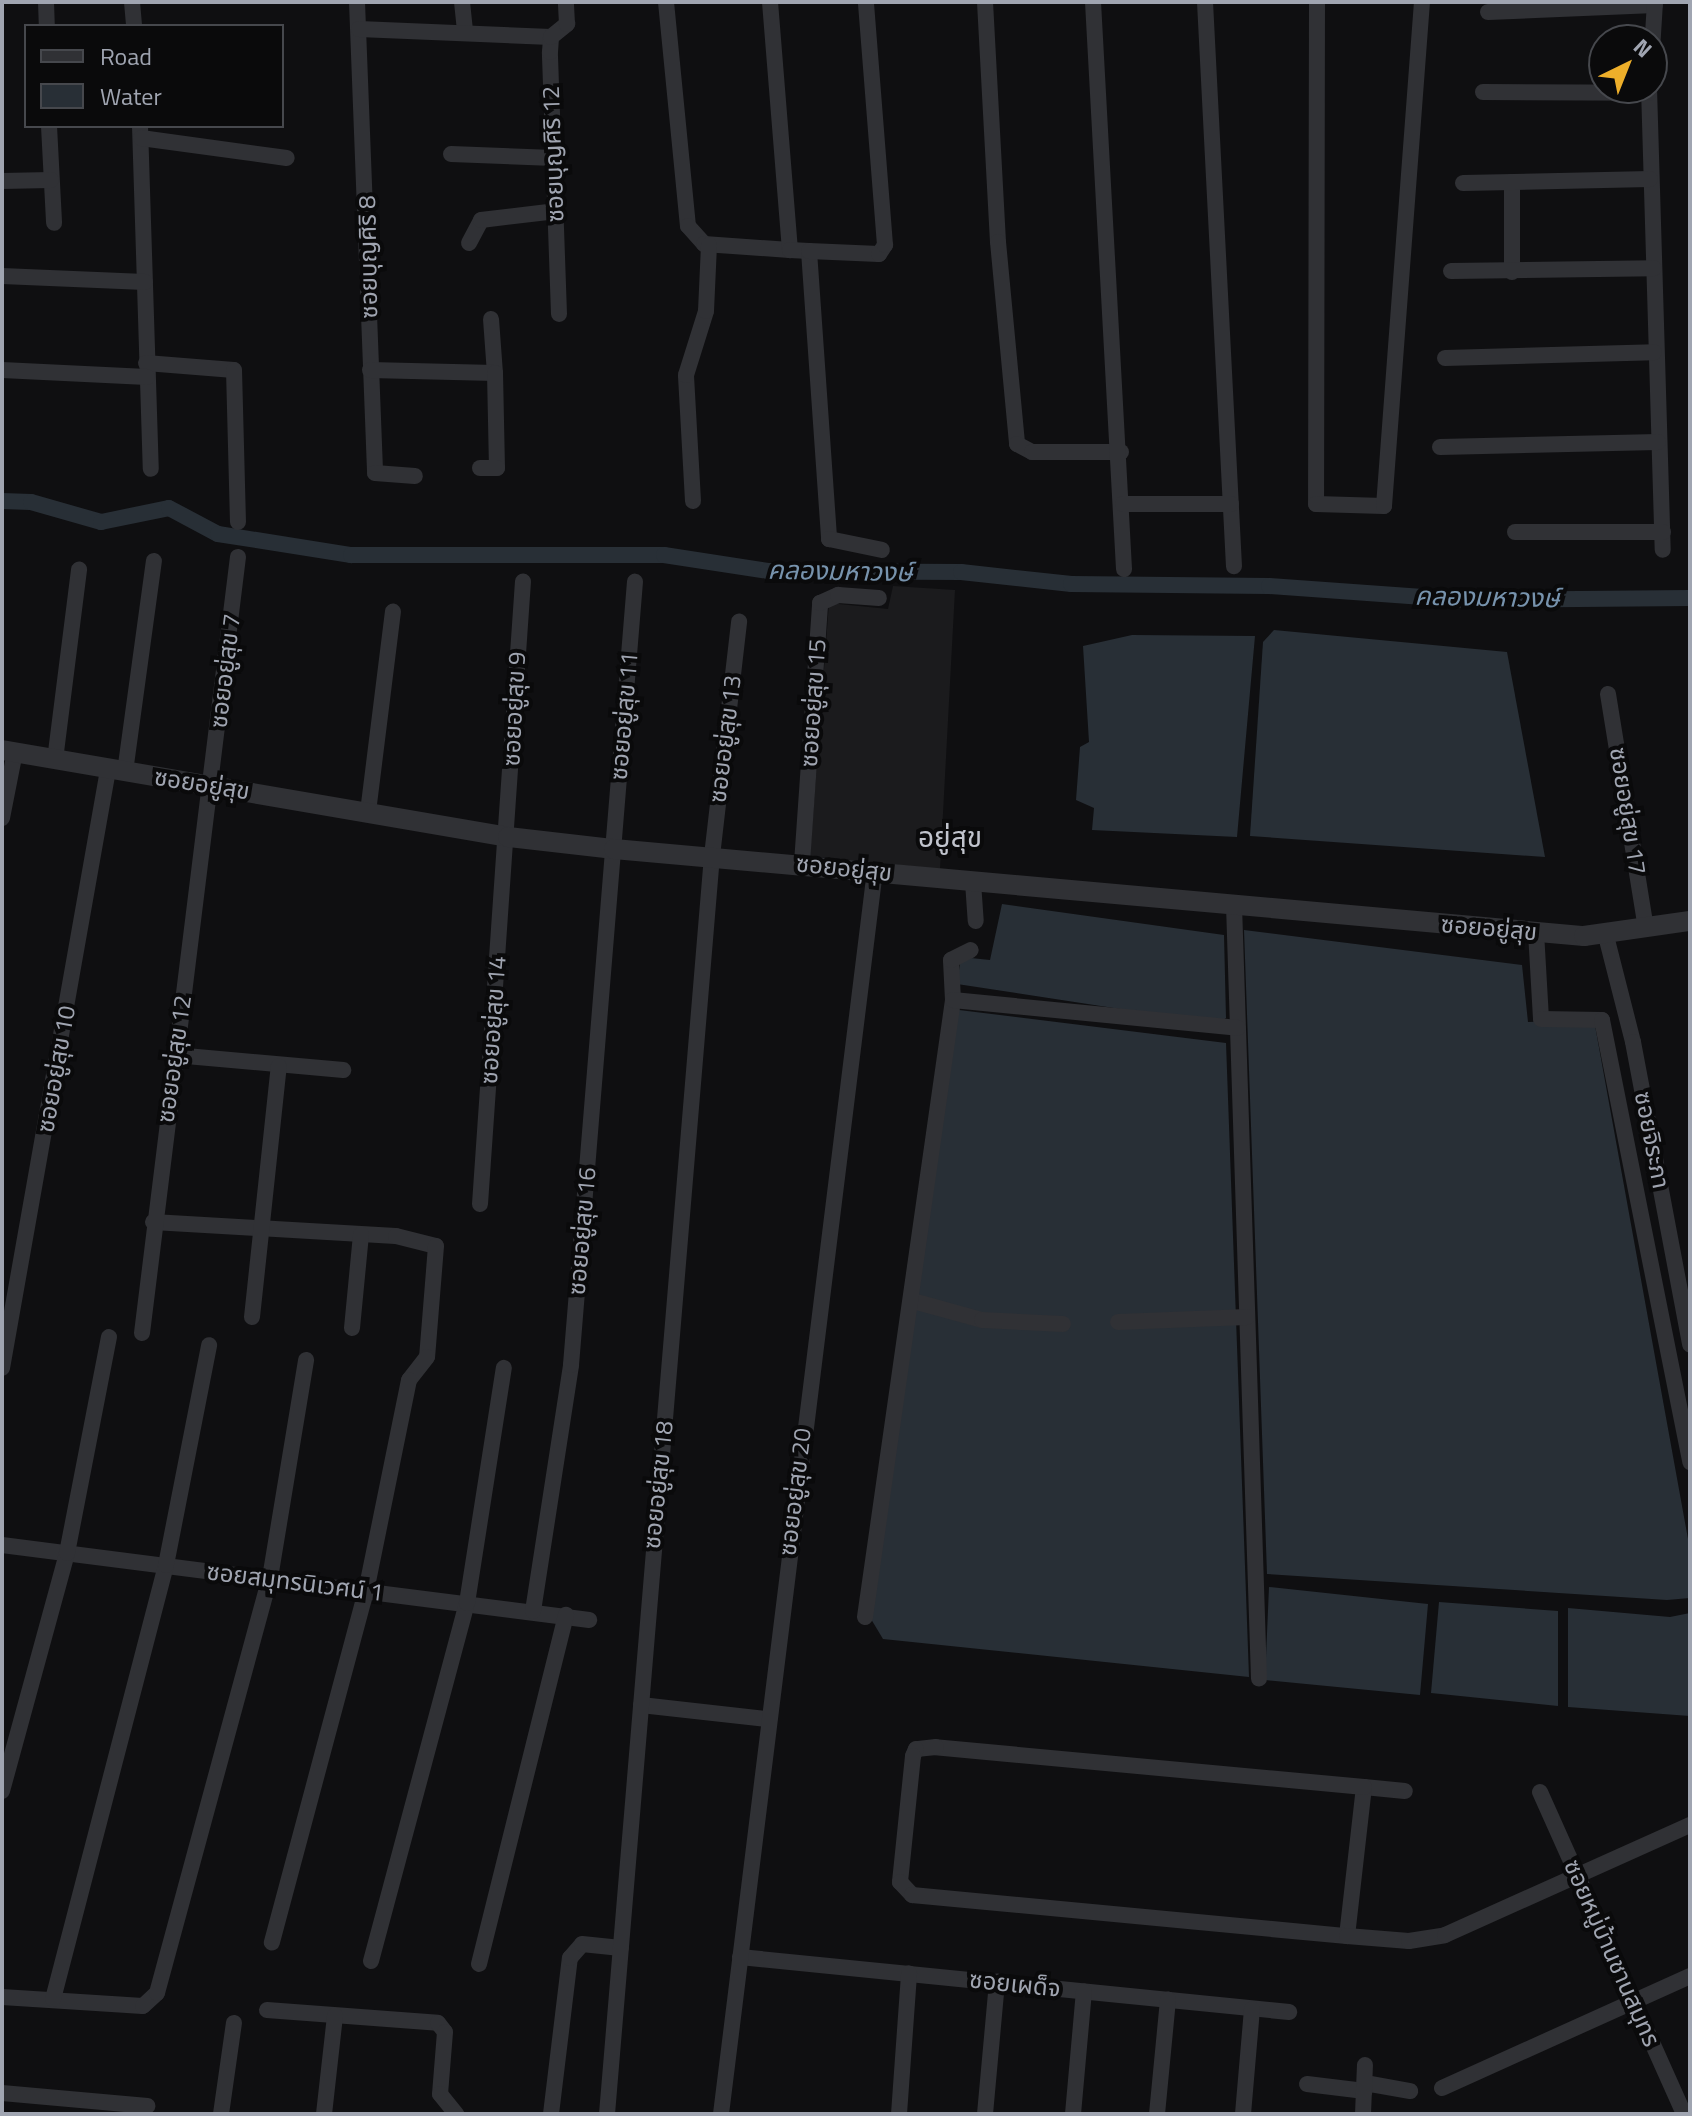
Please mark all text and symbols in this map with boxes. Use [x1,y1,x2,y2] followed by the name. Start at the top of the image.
[24,24,284,128] legend
[1588,24,1668,104] north arrow
[1626,30,1660,66] text: N
[100,38,152,74] text: Road
[100,78,162,114] text: Water
[536,85,570,223] street label: ซอยบุญศิริ 12
[353,195,383,319] street label: ซอยบุญศิริ 8
[767,554,913,588] water label: คลองมหาวงษ์
[1414,580,1560,614] water label: คลองมหาวงษ์
[204,612,246,730] street label: ซอยอยู่สุข 7
[794,638,832,768] street label: ซอยอยู่สุข 15
[497,651,531,767] street label: ซอยอยู่สุข 9
[604,651,644,781] street label: ซอยอยู่สุข 11
[703,674,747,804] street label: ซอยอยู่สุข 13
[1604,745,1652,877] street label: ซอยอยู่สุข 17
[152,762,252,806] street label: ซอยอยู่สุข
[918,820,982,854] district label: อยู่สุข
[795,849,893,887] street label: ซอยอยู่สุข
[1440,909,1538,947] street label: ซอยอยู่สุข
[474,955,512,1085] street label: ซอยอยู่สุข 14
[151,993,197,1125] street label: ซอยอยู่สุข 12
[31,1003,81,1135] street label: ซอยอยู่สุข 10
[1628,1089,1676,1191] street label: ซอยจิระภา
[562,1166,602,1296] street label: ซอยอยู่สุข 16
[637,1420,679,1550] street label: ซอยอยู่สุข 18
[773,1427,817,1557] street label: ซอยอยู่สุข 20
[205,1557,385,1607] street label: ซอยสมุทรนิเวศน์ 1
[1558,1855,1666,2051] street label: ซอยหมู่บ้านชานสมุทร
[968,1965,1062,2003] street label: ซอยเผด็จ

